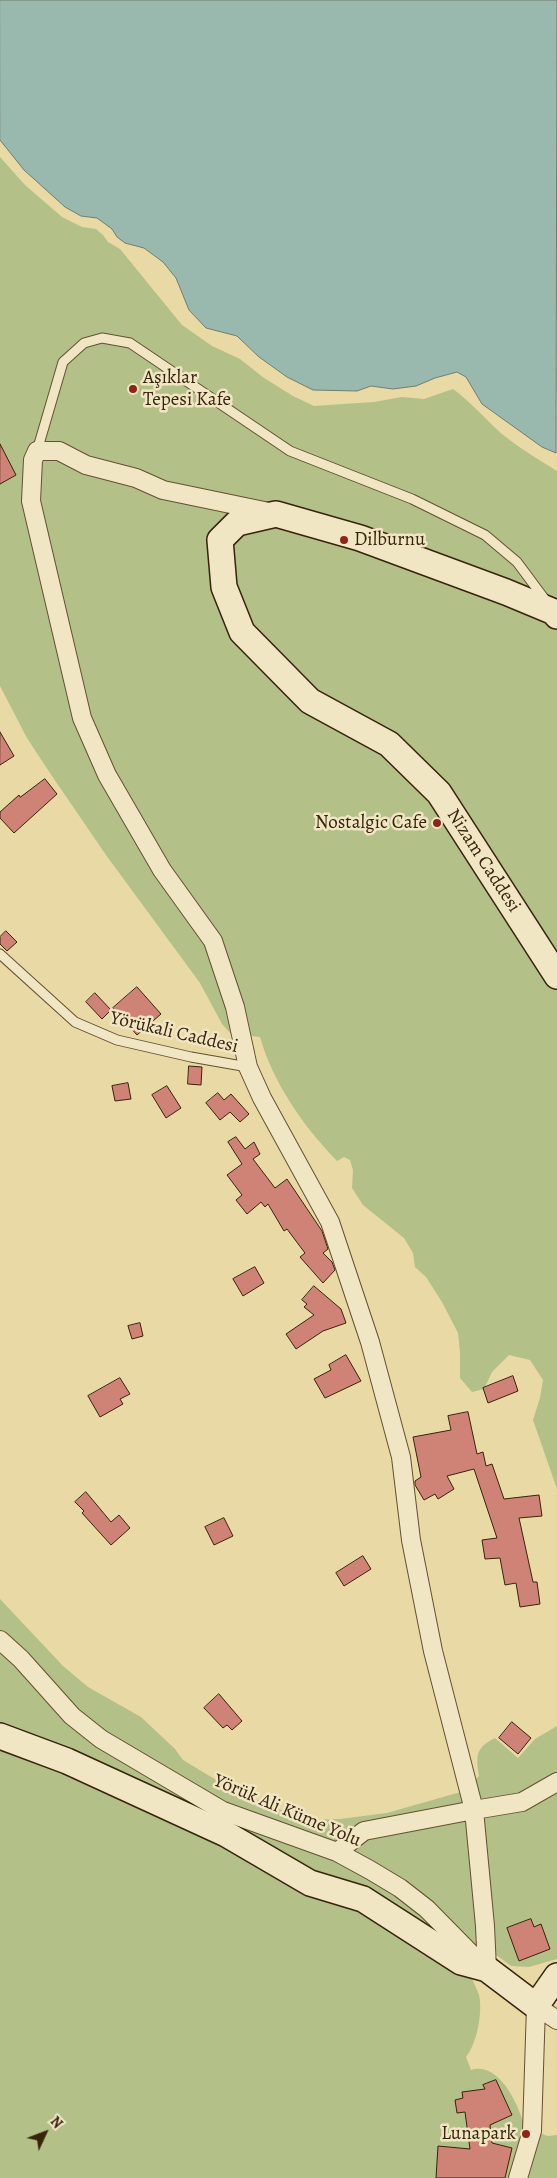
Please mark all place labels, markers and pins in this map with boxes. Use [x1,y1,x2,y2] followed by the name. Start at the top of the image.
[143,367,231,411] place label: Aşıklar Tepesi Kafe
[127,383,139,395] marker: Aşıklar Tepesi Kafe
[354,529,425,551] place label: Dilburnu
[338,534,350,546] marker: Dilburnu
[315,812,427,834] place label: Nostalgic Cafe
[431,817,443,829] marker: Nostalgic Cafe
[441,2123,516,2145] place label: Lunapark
[520,2128,532,2140] marker: Lunapark

